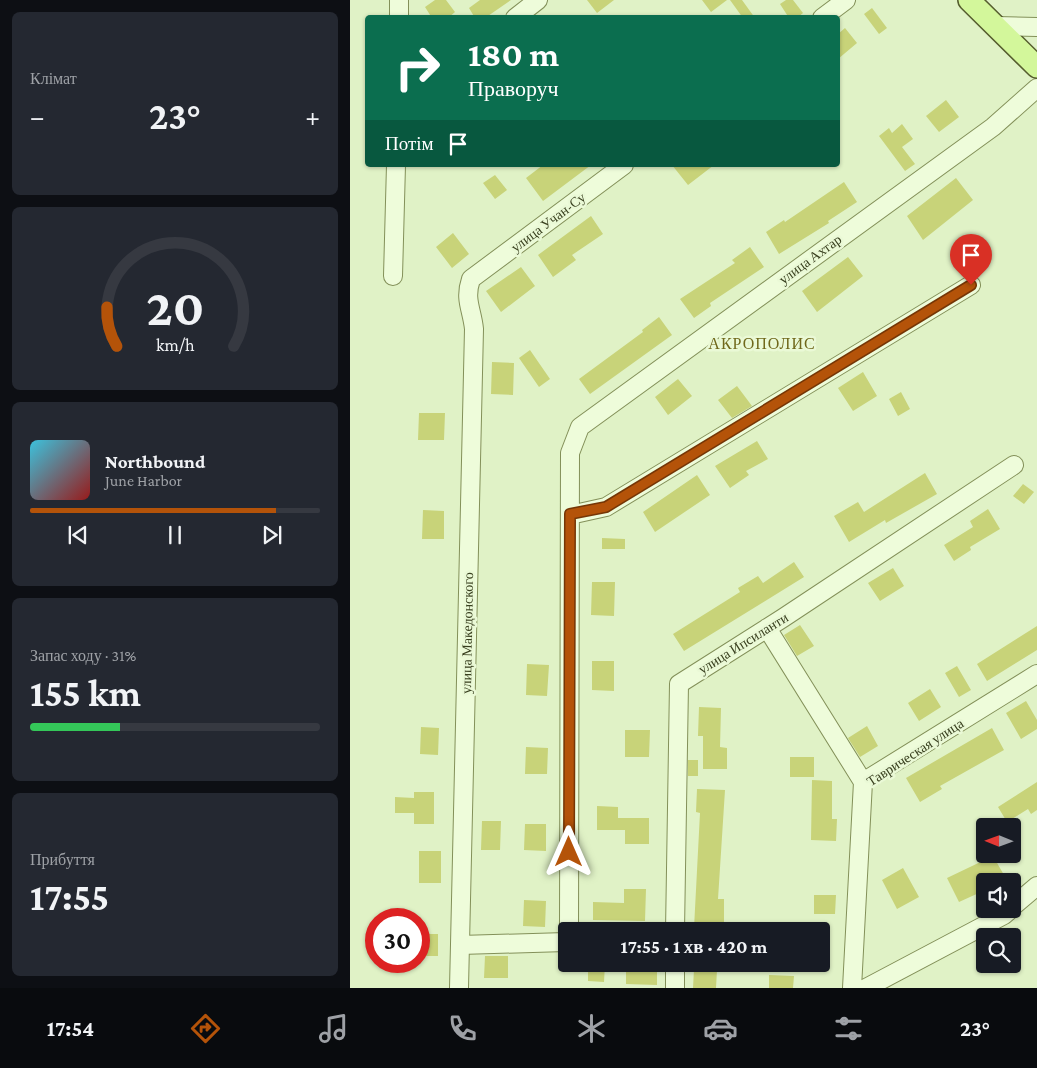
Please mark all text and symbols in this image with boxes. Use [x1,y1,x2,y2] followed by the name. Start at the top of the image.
[385,35,450,100] icon: right
[468,35,559,74] text: 180 m
[30,70,77,87] text: Клімат
[468,76,559,101] text: Праворуч
[149,95,201,137] text: 23°
[30,101,45,132] text: −
[305,101,320,132] text: +
[444,130,472,158] icon: arrive
[385,133,434,154] text: Потім
[508,189,588,255] street label: улица Учан-Су
[776,231,844,287] street label: улица Ахтар
[950,234,992,285] pin
[957,241,985,269] icon: arrive
[146,278,204,336] text: 20
[156,335,195,355] text: km/h
[708,335,816,352] district label: АКРОПОЛИС
[105,451,205,472] text: Northbound
[105,472,182,489] text: June Harbor
[64,521,92,549] icon: previous
[161,521,189,549] icon: pause
[258,521,286,549] icon: next
[458,572,476,694] street label: улица Македонского
[695,609,791,677] street label: улица Ипсиланти
[30,647,136,664] text: Запас ходу · 31%
[30,672,141,714] text: 155 km
[864,714,967,789] street label: Таврическая улица
[976,818,1021,862] north arrow
[976,818,1021,973] map controls
[542,825,594,877] position arrow
[30,851,95,868] text: Прибуття
[976,873,1021,918] button: sound
[30,876,109,918] text: 17:55
[365,908,430,973] speed limit sign: 30
[976,928,1021,973] button: search
[621,936,767,957] text: 17:55 · 1 хв · 420 m
[188,1011,223,1046] icon: directions
[316,1011,351,1046] icon: music
[445,1011,480,1046] icon: phone
[574,1011,609,1046] icon: climate
[703,1011,738,1046] icon: car
[831,1011,866,1046] icon: filters
[47,1016,94,1041] text: 17:54
[960,1016,990,1041] text: 23°

